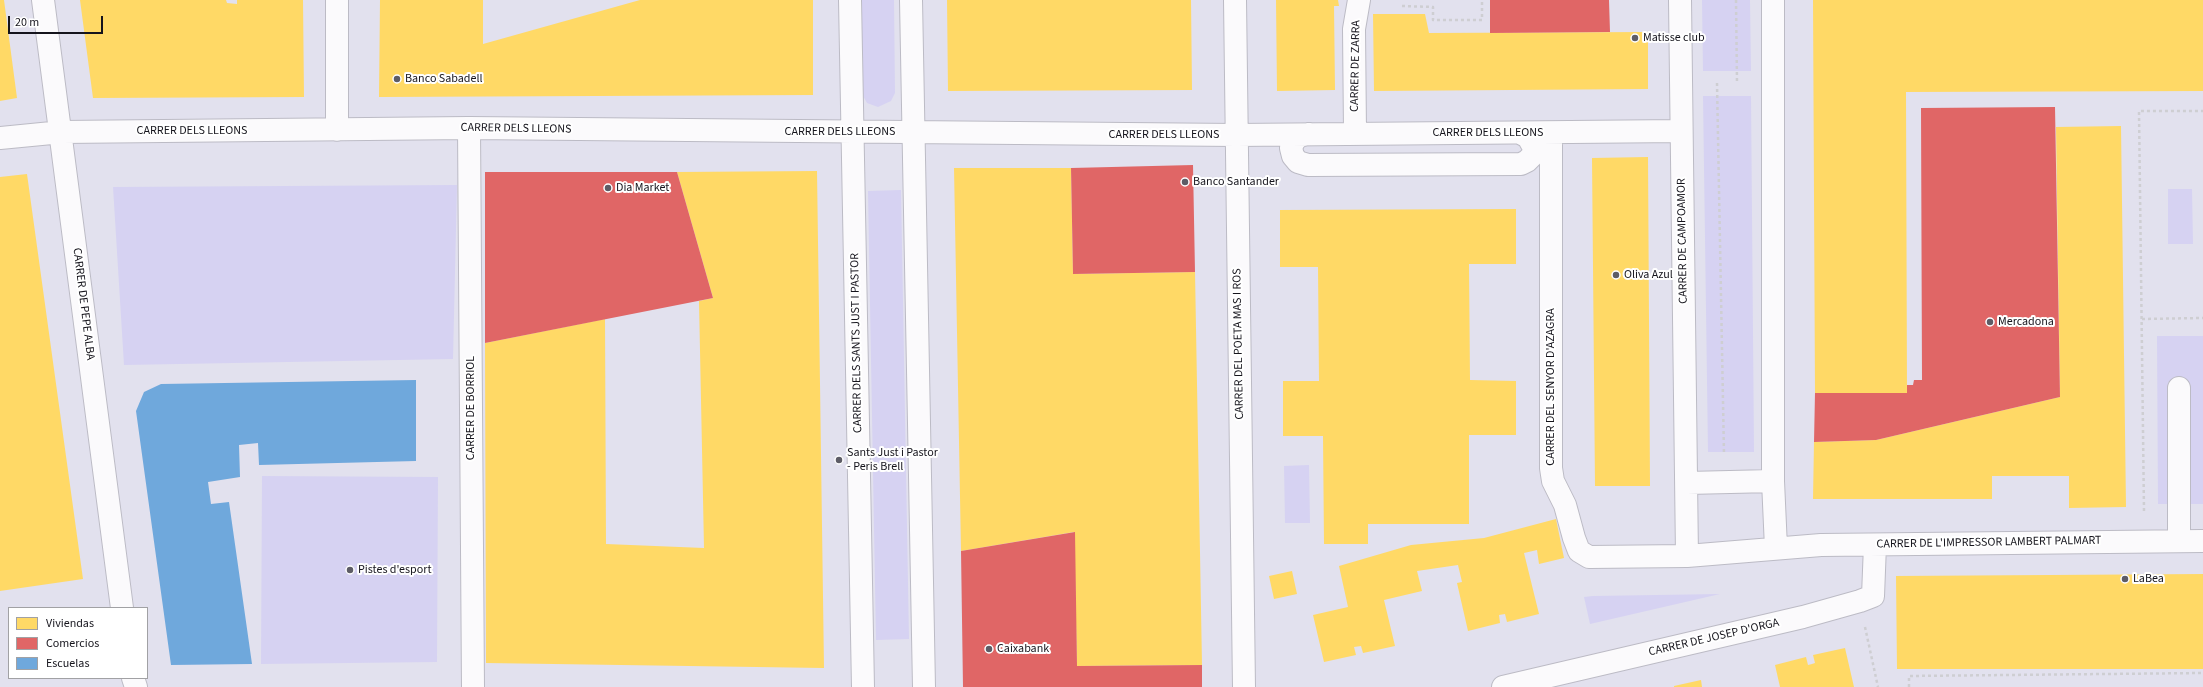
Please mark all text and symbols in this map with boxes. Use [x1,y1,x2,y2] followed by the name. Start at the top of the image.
[10,8,105,34] scale bar
[15,14,39,31] text: 20 m
[1348,20,1364,112] street label: CARRER DE ZARRA
[1643,31,1705,45] place label: Matisse club
[1630,33,1640,43] marker: Matisse club
[405,72,482,86] place label: Banco Sabadell
[392,74,402,84] marker: Banco Sabadell
[460,121,572,137] street label: CARRER DELS LLEONS
[137,124,247,138] street label: CARRER DELS LLEONS
[785,125,895,139] street label: CARRER DELS LLEONS
[1433,126,1543,140] street label: CARRER DELS LLEONS
[1109,128,1219,142] street label: CARRER DELS LLEONS
[1193,175,1279,189] place label: Banco Santander
[1180,177,1190,187] marker: Banco Santander
[1675,178,1691,304] street label: CARRER DE CAMPOAMOR
[616,181,669,195] place label: Dia Market
[603,183,613,193] marker: Dia Market
[69,247,97,361] street label: CARRER DE PEPE ALBA
[848,253,866,433] street label: CARRER DELS SANTS JUST I PASTOR
[1230,268,1248,420] street label: CARRER DEL POETA MAS I ROS
[1624,268,1673,282] place label: Oliva Azul
[1611,270,1621,280] marker: Oliva Azul
[1544,308,1558,466] street label: CARRER DEL SENYOR D'AZAGRA
[1998,315,2054,329] place label: Mercadona
[1985,317,1995,327] marker: Mercadona
[464,356,478,460] street label: CARRER DE BORRIOL
[847,446,938,474] place label: Sants Just i Pastor - Peris Brell
[834,455,844,465] marker: Sants Just i Pastor - Peris Brell
[1876,534,2102,552] street label: CARRER DE L'IMPRESSOR LAMBERT PALMART
[358,563,431,577] place label: Pistes d'esport
[345,565,355,575] marker: Pistes d'esport
[2133,572,2164,586] place label: LaBea
[2120,574,2130,584] marker: LaBea
[8,607,148,679] legend
[46,615,94,632] text: Viviendas
[1647,616,1781,660] street label: CARRER DE JOSEP D'ORGA
[46,635,99,652] text: Comercios
[997,642,1049,656] place label: Caixabank
[984,644,994,654] marker: Caixabank
[46,655,89,672] text: Escuelas

